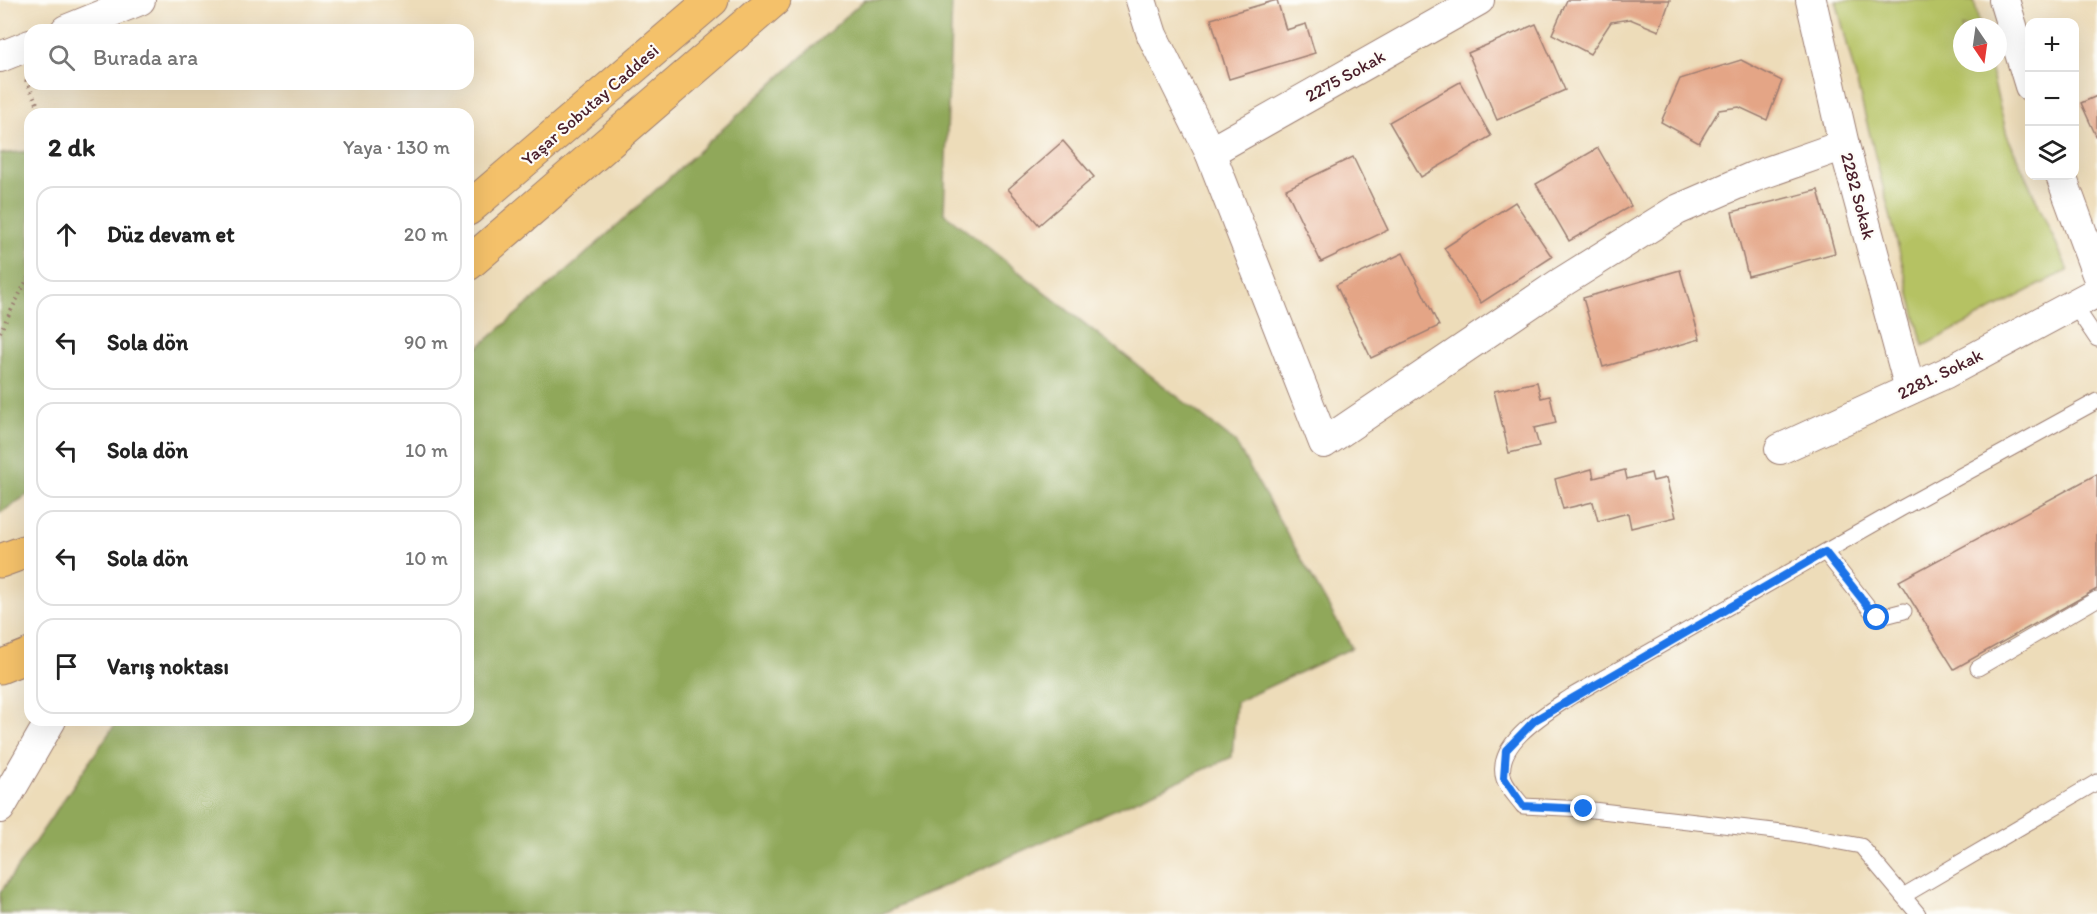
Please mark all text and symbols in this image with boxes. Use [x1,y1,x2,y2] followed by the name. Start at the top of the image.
[1953,18,2007,72] north arrow
[2025,18,2079,180] map controls
[2025,18,2079,72] button: +
[24,24,474,90] search box
[517,39,663,171] street label: Yaşar Sobutay Caddesi
[45,41,78,74] icon: search
[93,44,198,71] text: Burada ara
[1301,45,1389,107] street label: 2275 Sokak
[2025,72,2079,126] button: −
[2025,126,2079,180] button: layers
[48,131,95,163] text: 2 dk
[343,135,450,159] text: Yaya · 130 m
[1836,150,1880,242] street label: 2282 Sokak
[50,218,83,251] icon: ahead
[107,221,234,248] text: Düz devam et
[404,222,448,246] text: 20 m
[50,326,83,359] icon: left
[107,329,188,356] text: Sola dön
[404,330,448,354] text: 90 m
[1894,344,1986,404] street label: 2281. Sokak
[50,434,83,467] icon: left
[107,437,188,464] text: Sola dön
[405,438,448,462] text: 10 m
[50,542,83,575] icon: left
[107,545,188,572] text: Sola dön
[405,546,448,570] text: 10 m
[1863,604,1889,630] route start
[50,650,83,683] icon: arrive
[107,653,229,680] text: Varış noktası
[1570,795,1596,821] route end

